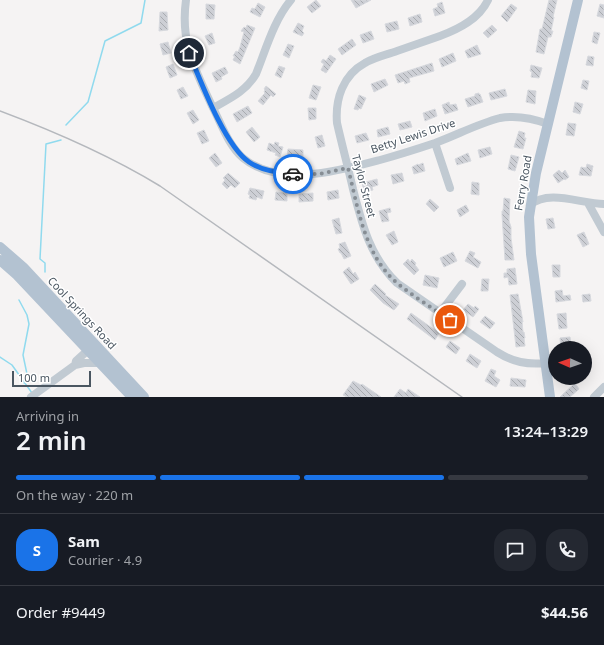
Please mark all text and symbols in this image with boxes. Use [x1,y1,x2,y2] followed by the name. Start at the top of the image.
[172,36,206,70] pin
[178,42,200,64] icon: home
[369,115,457,156] street label: Betty Lewis Drive
[349,153,380,219] street label: Taylor Street
[273,154,313,194] courier
[510,154,535,212] street label: Ferry Road
[282,163,304,185] icon: car
[45,273,120,352] street label: Cool Springs Road
[433,303,467,337] pin
[439,309,461,331] icon: bag
[548,341,592,385] north arrow
[548,341,592,385] map controls
[12,369,91,388] scale bar
[18,370,50,385] text: 100 m
[16,407,79,425] text: Arriving in
[504,421,588,441] text: 13:24–13:29
[16,422,87,458] text: 2 min
[16,486,133,504] text: On the way · 220 m
[494,529,536,571] button: chat
[546,529,588,571] button: phone
[68,531,100,551] text: Sam
[33,540,41,560] text: S
[68,551,142,569] text: Courier · 4.9
[16,602,105,622] text: Order #9449
[541,602,588,622] text: $44.56

